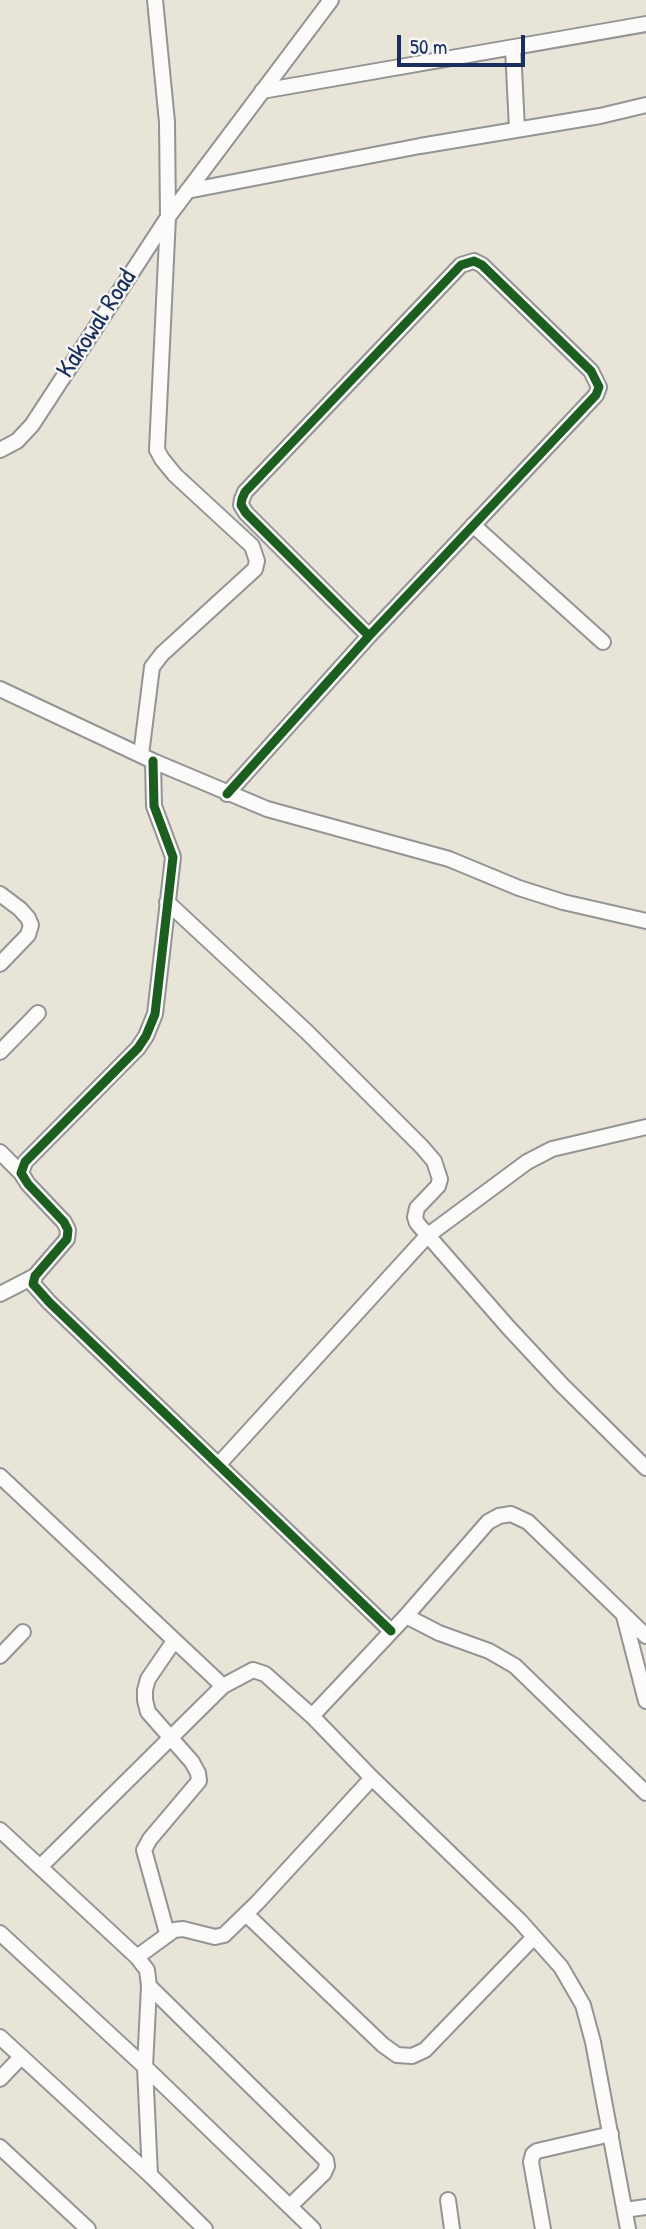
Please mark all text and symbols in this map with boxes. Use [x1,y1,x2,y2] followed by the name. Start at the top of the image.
[401,21,529,65] scale bar
[410,32,447,61] text: 50 m
[50,264,144,384] street label: Kakowal Road

